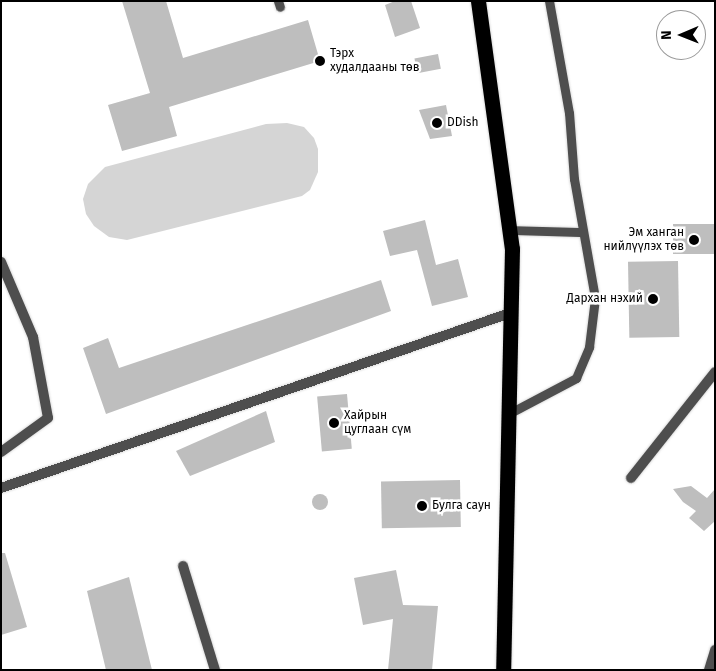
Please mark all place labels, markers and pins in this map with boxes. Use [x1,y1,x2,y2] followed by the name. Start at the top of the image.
[330,47,419,75] place label: Тэрх худалдааны төв
[314,55,326,67] marker: Тэрх худалдааны төв
[447,116,478,130] place label: DDish
[431,117,443,129] marker: DDish
[603,226,684,254] place label: Эм ханган нийлүүлэх төв
[688,234,700,246] marker: Эм ханган нийлүүлэх төв
[567,292,643,306] place label: Дархан нэхий
[647,293,659,305] marker: Дархан нэхий
[344,409,411,437] place label: Хайрын цуглаан сүм
[328,417,340,429] marker: Хайрын цуглаан сүм
[432,499,491,513] place label: Булга саун
[416,500,428,512] marker: Булга саун

